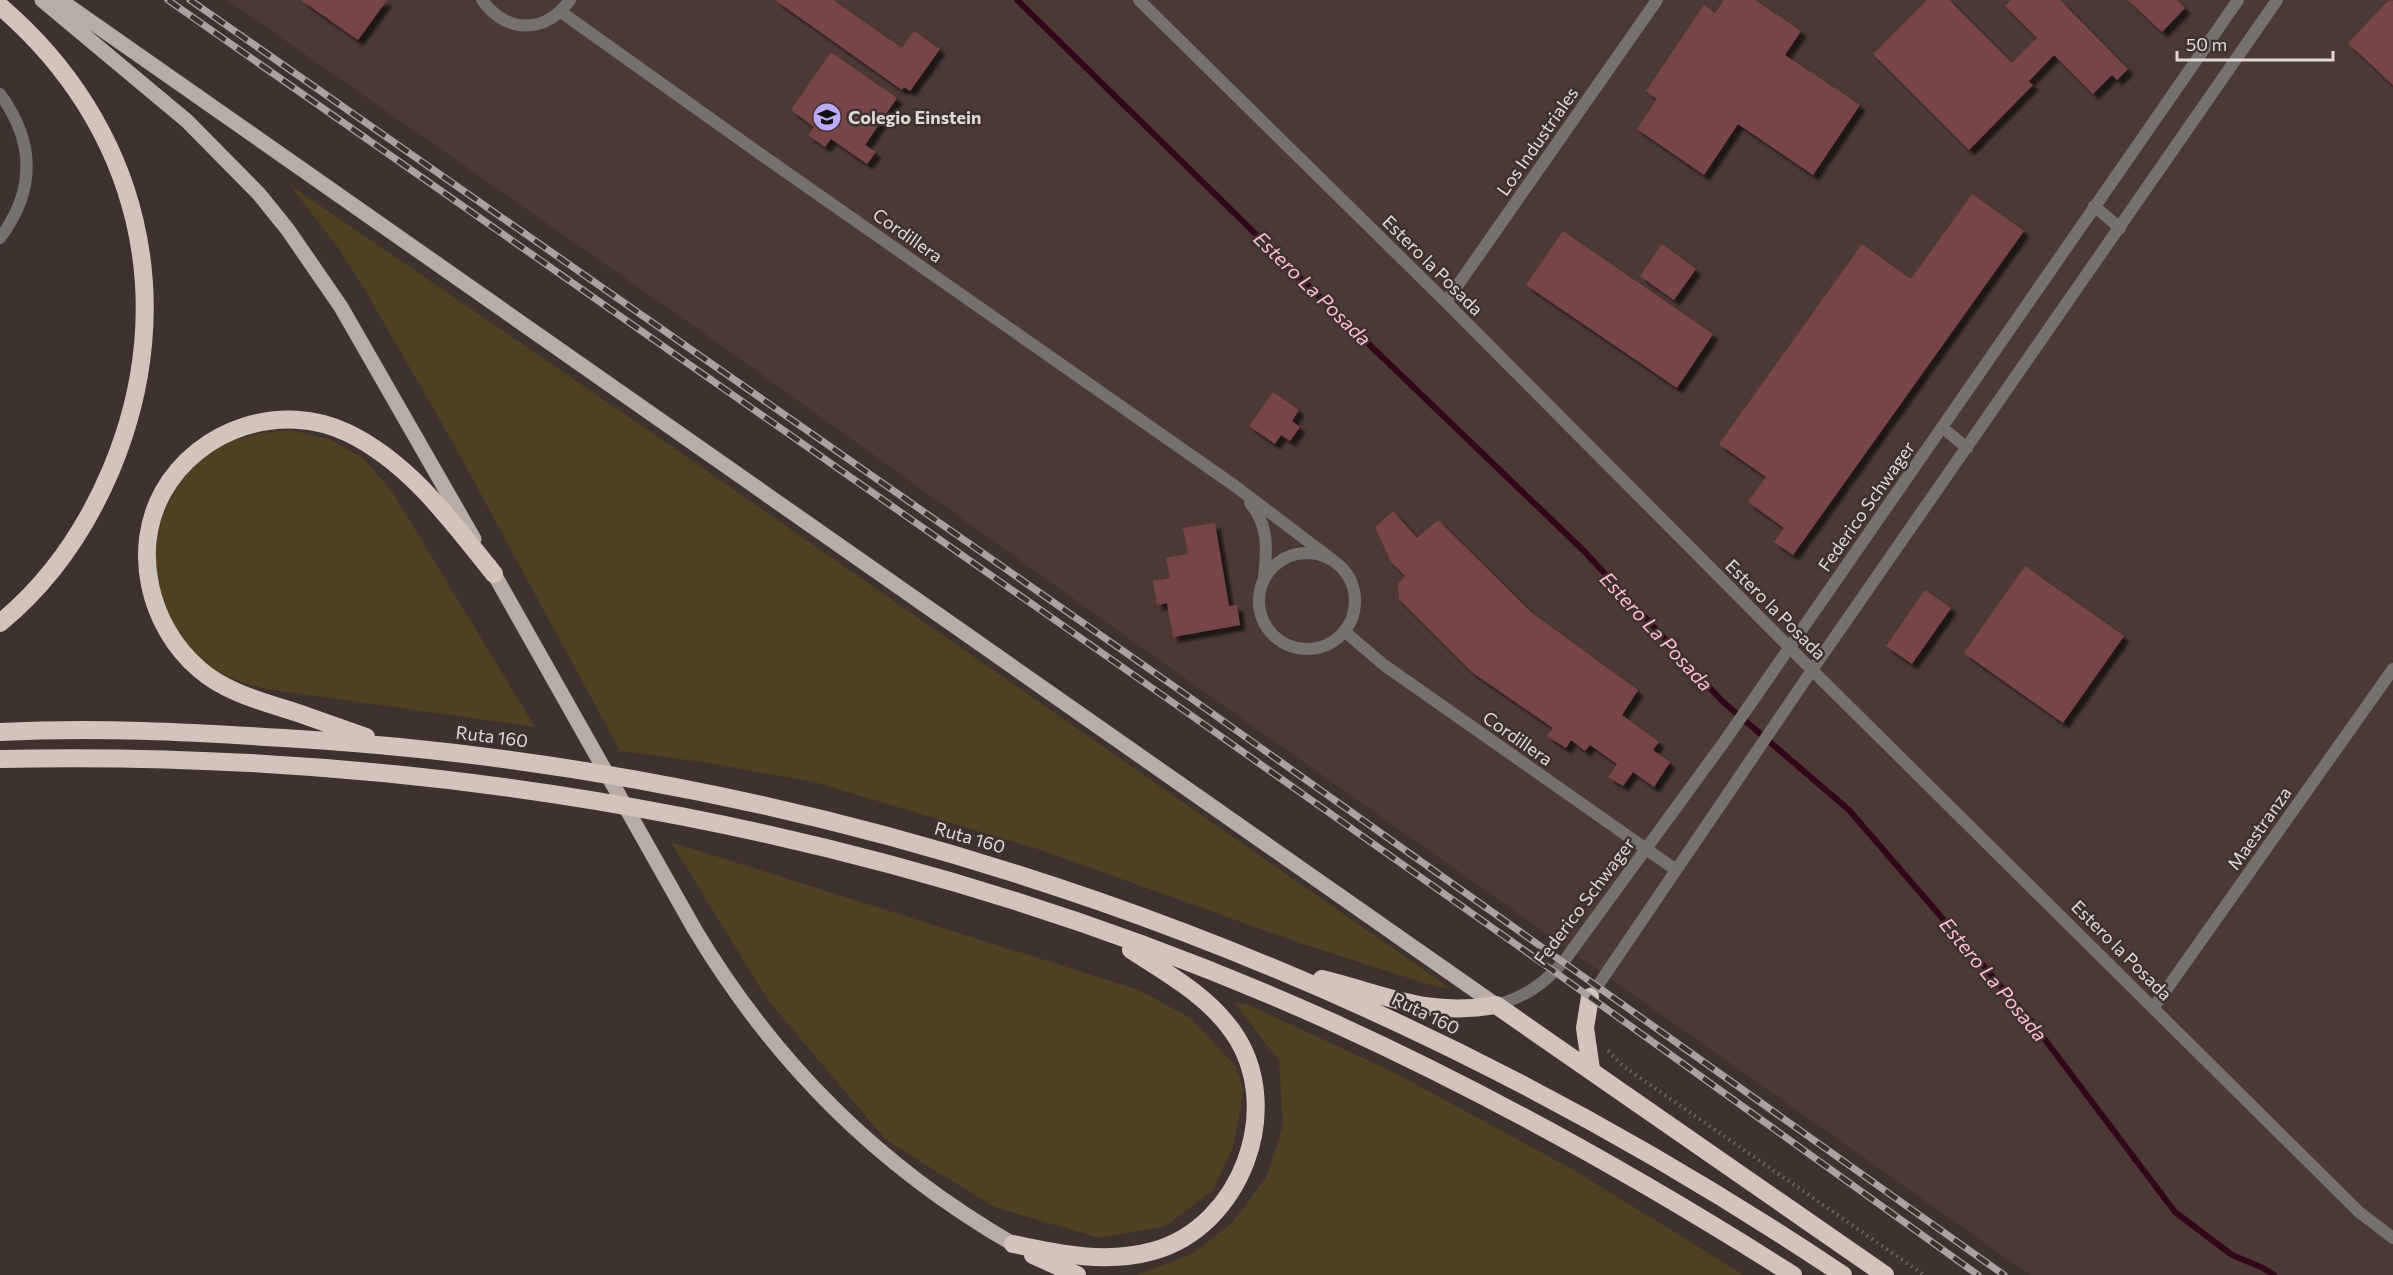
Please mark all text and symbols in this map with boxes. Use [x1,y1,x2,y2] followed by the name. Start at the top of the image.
[2177,24,2333,62] scale bar
[2186,33,2227,55] text: 50 m
[1491,83,1583,199] street label: Los Industriales
[811,101,843,133] school or university icon: Colegio Einstein
[848,106,981,128] place label: Colegio Einstein
[869,203,947,267] street label: Cordillera
[1378,210,1488,320] street label: Estero la Posada
[1249,226,1377,350] water label: Estero La Posada
[1813,437,1919,575] street label: Federico Schwager
[1721,554,1831,664] street label: Estero la Posada
[1596,566,1718,696] water label: Estero La Posada
[1479,706,1557,770] street label: Cordillera
[455,721,529,751] street label: Ruta 160
[2222,782,2296,874] street label: Maestranza
[932,816,1008,858] street label: Ruta 160
[1529,833,1639,969] street label: Federico Schwager
[2067,895,2177,1005] street label: Estero la Posada
[1935,912,2053,1046] water label: Estero La Posada
[1389,987,1463,1039] street label: Ruta 160

